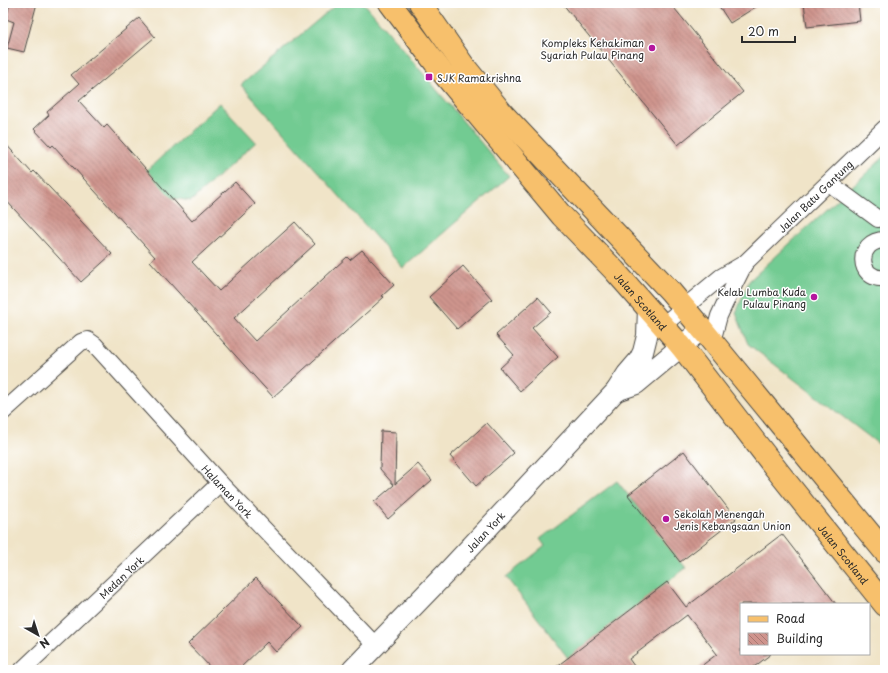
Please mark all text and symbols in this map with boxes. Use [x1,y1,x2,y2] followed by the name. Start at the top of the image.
[742,18,795,44] scale bar
[748,22,779,40] text: 20 m
[540,35,644,63] place label: Kompleks Kehakiman Syariah Pulau Pinang
[647,43,657,53] marker: Kompleks Kehakiman Syariah Pulau Pinang
[437,70,522,85] place label: SJK Ramakrishna
[424,72,434,82] marker: SJK Ramakrishna
[774,156,856,235] street label: Jalan Batu Gantung
[611,269,671,333] street label: Jalan Scotland
[718,284,807,311] place label: Kelab Lumba Kuda Pulau Pinang
[809,292,819,302] marker: Kelab Lumba Kuda Pulau Pinang
[199,461,257,521] street label: Halaman York
[674,506,791,533] place label: Sekolah Menengah Jenis Kebangsaan Union
[462,507,508,555] street label: Jalan York
[661,514,671,524] marker: Sekolah Menengah Jenis Kebangsaan Union
[815,521,873,587] street label: Jalan Scotland
[95,552,147,602] street label: Medan York
[740,603,870,655] legend
[776,609,805,627] text: Road
[18,615,58,655] north arrow
[776,629,823,647] text: Building
[36,634,53,653] text: N

